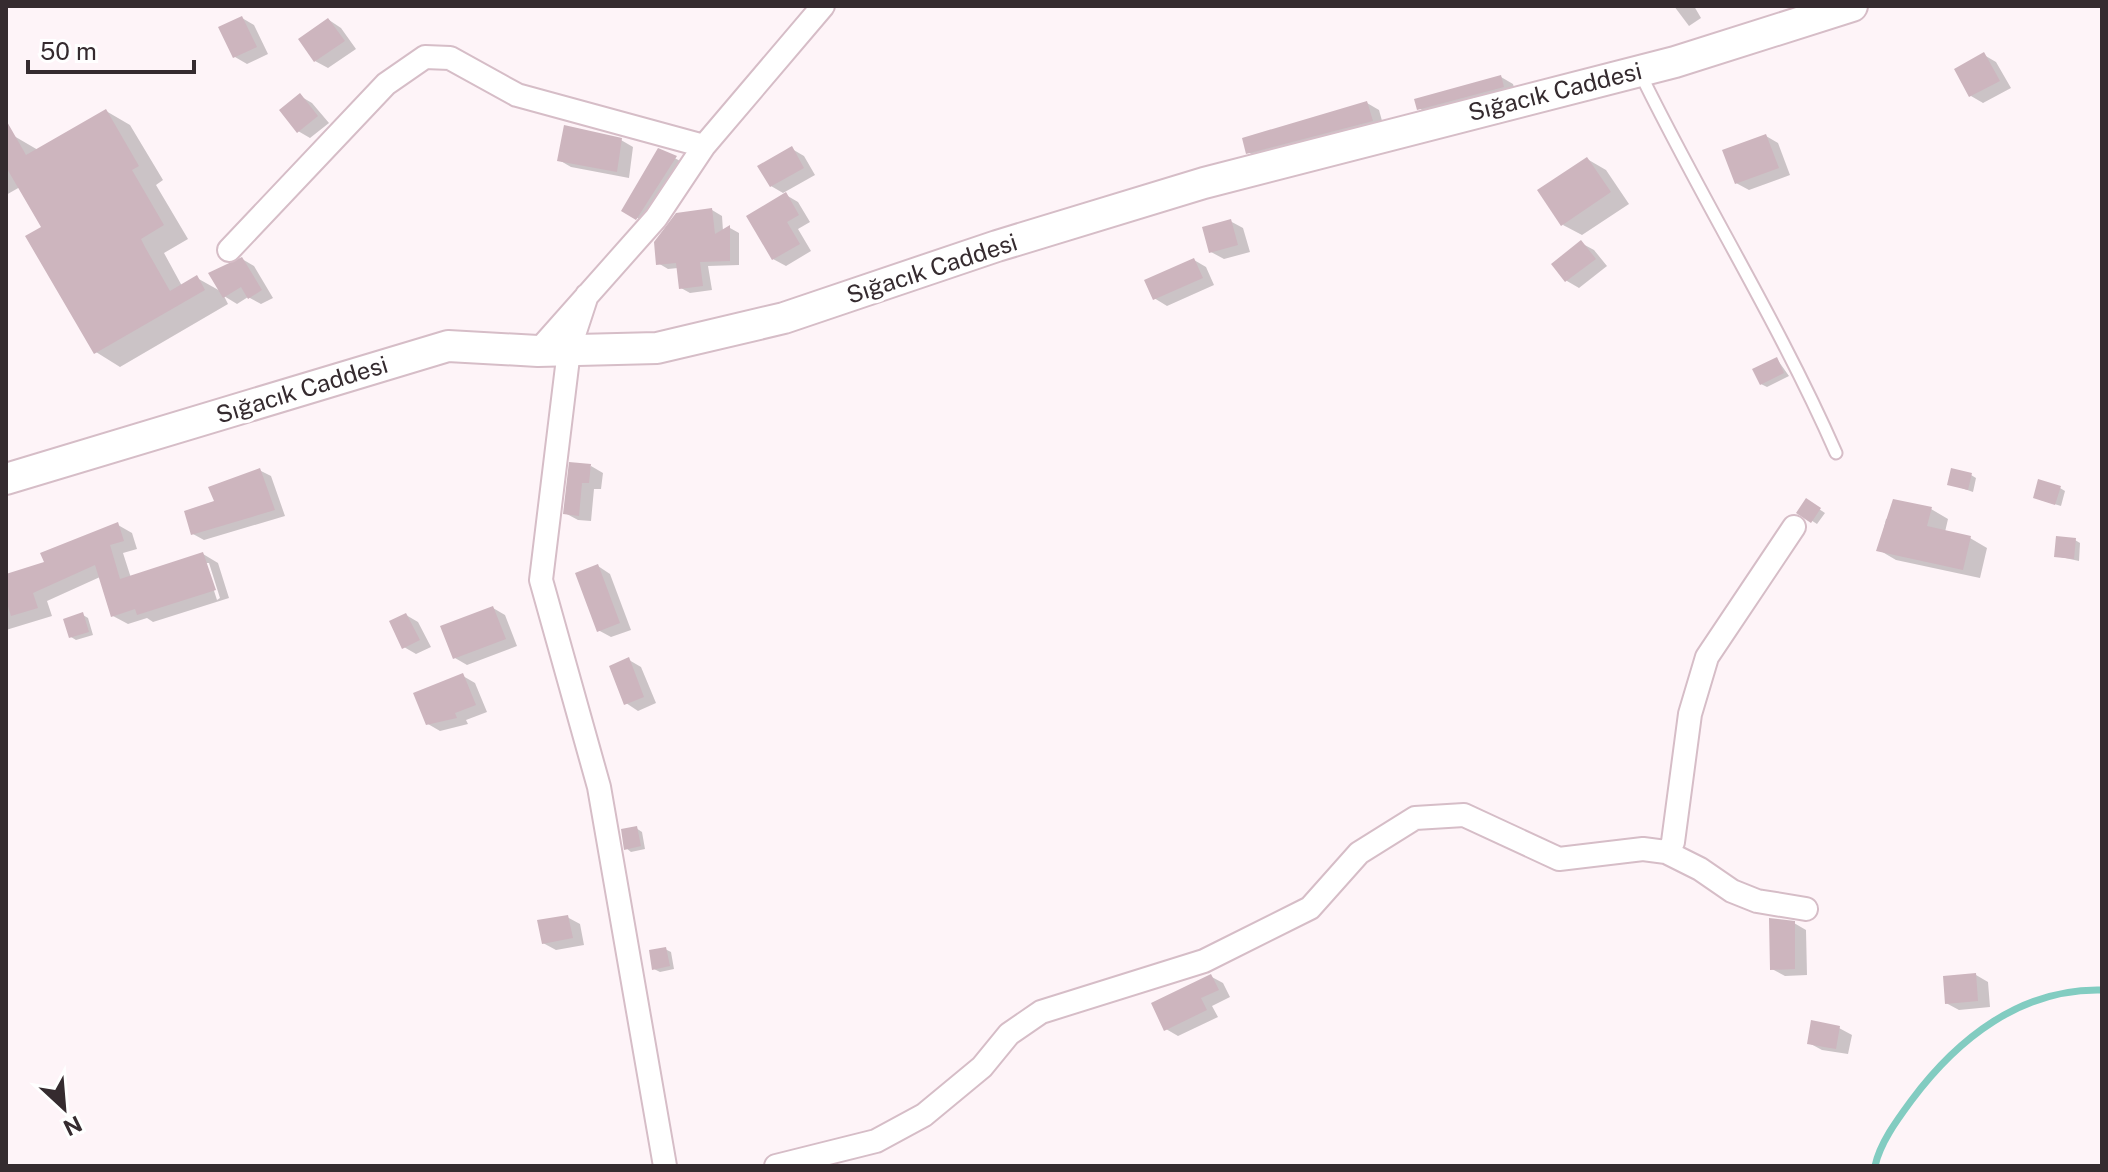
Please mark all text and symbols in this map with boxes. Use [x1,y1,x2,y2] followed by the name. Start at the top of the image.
[28,24,194,74] scale bar
[40,37,97,65] text: 50 m
[1465,56,1644,126] street label: Sığacık Caddesi
[843,227,1021,309] street label: Sığacık Caddesi
[213,350,391,428] street label: Sığacık Caddesi
[24,1068,104,1148] north arrow
[59,1111,86,1141] text: N

